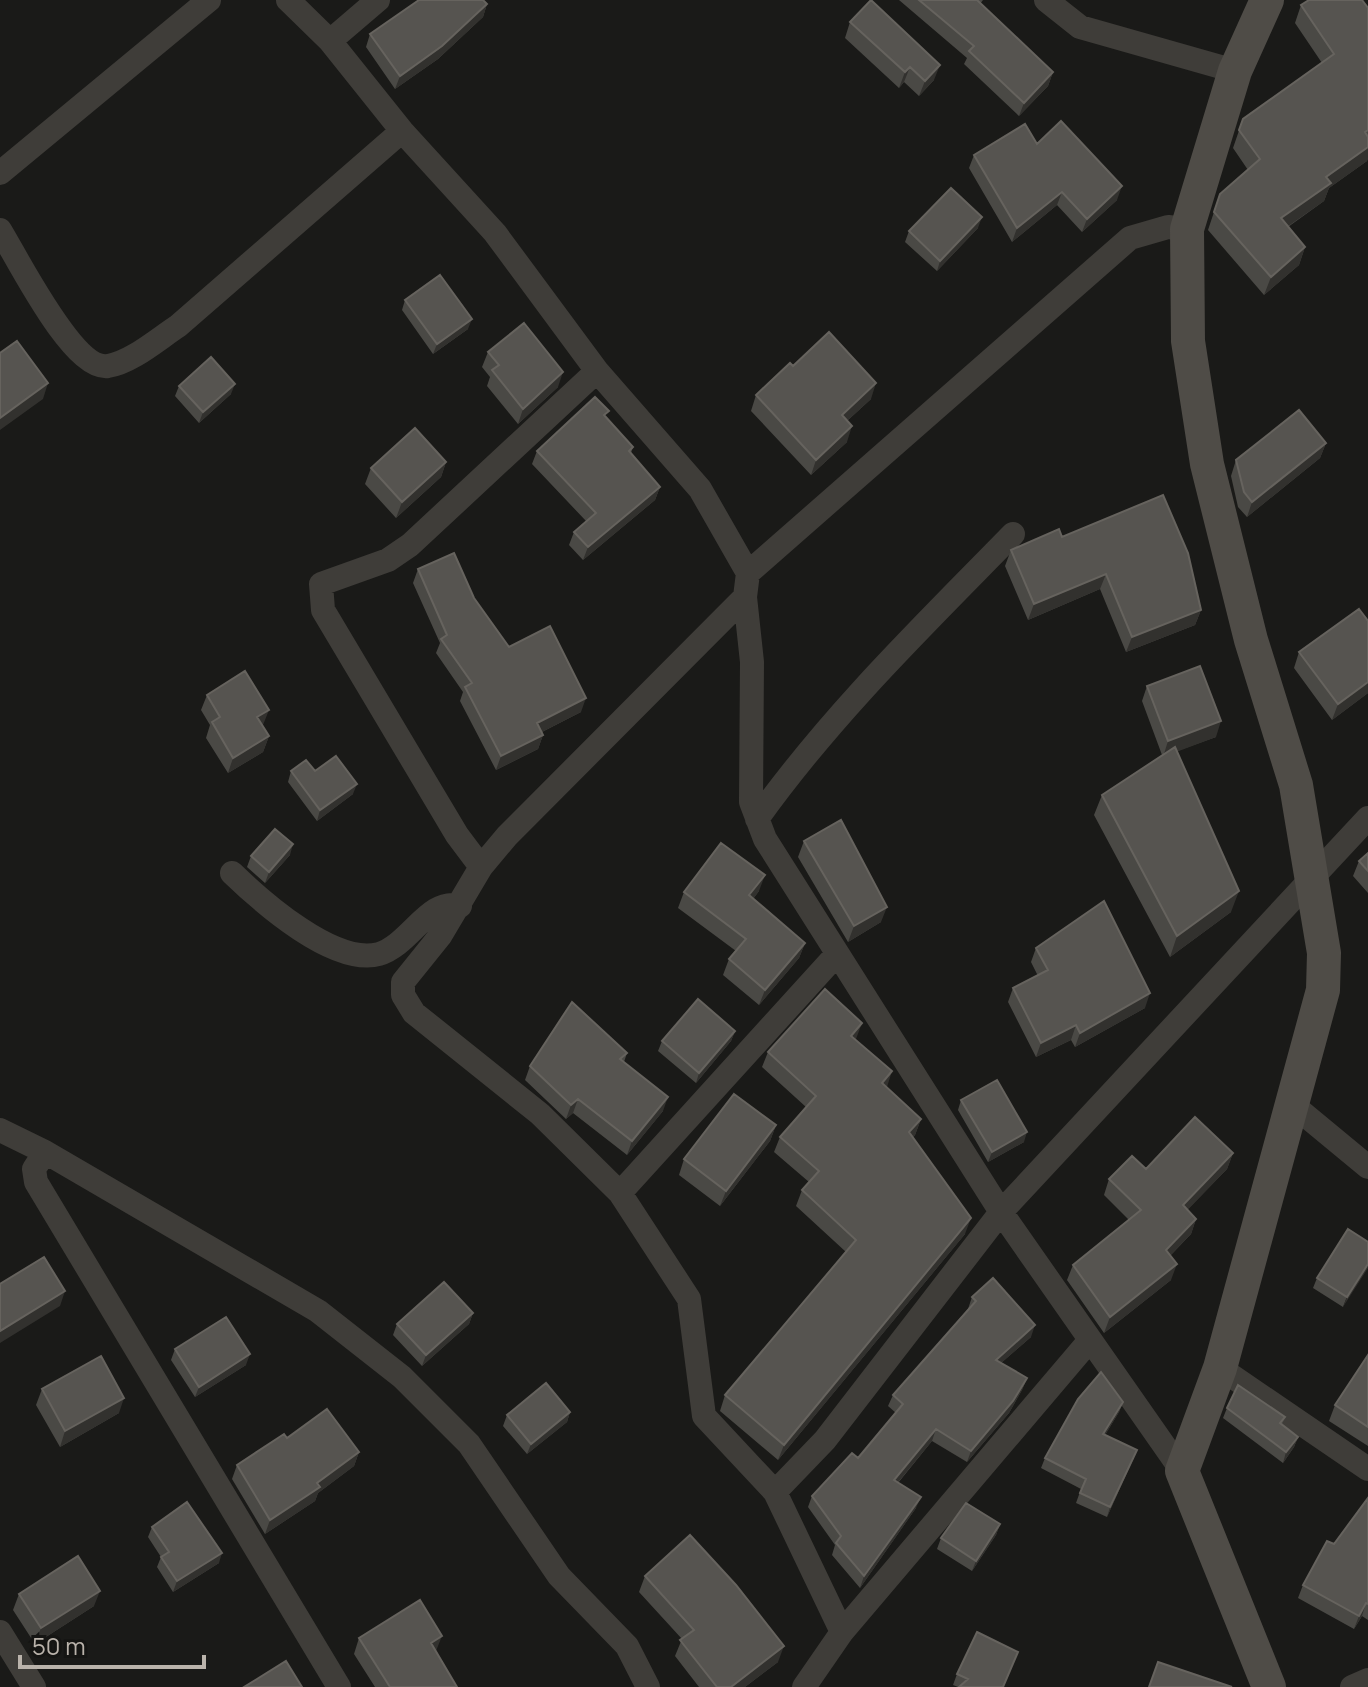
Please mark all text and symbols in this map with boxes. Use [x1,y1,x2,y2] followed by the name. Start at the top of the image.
[20,1619,204,1669] scale bar
[32,1629,86,1662] text: 50 m

